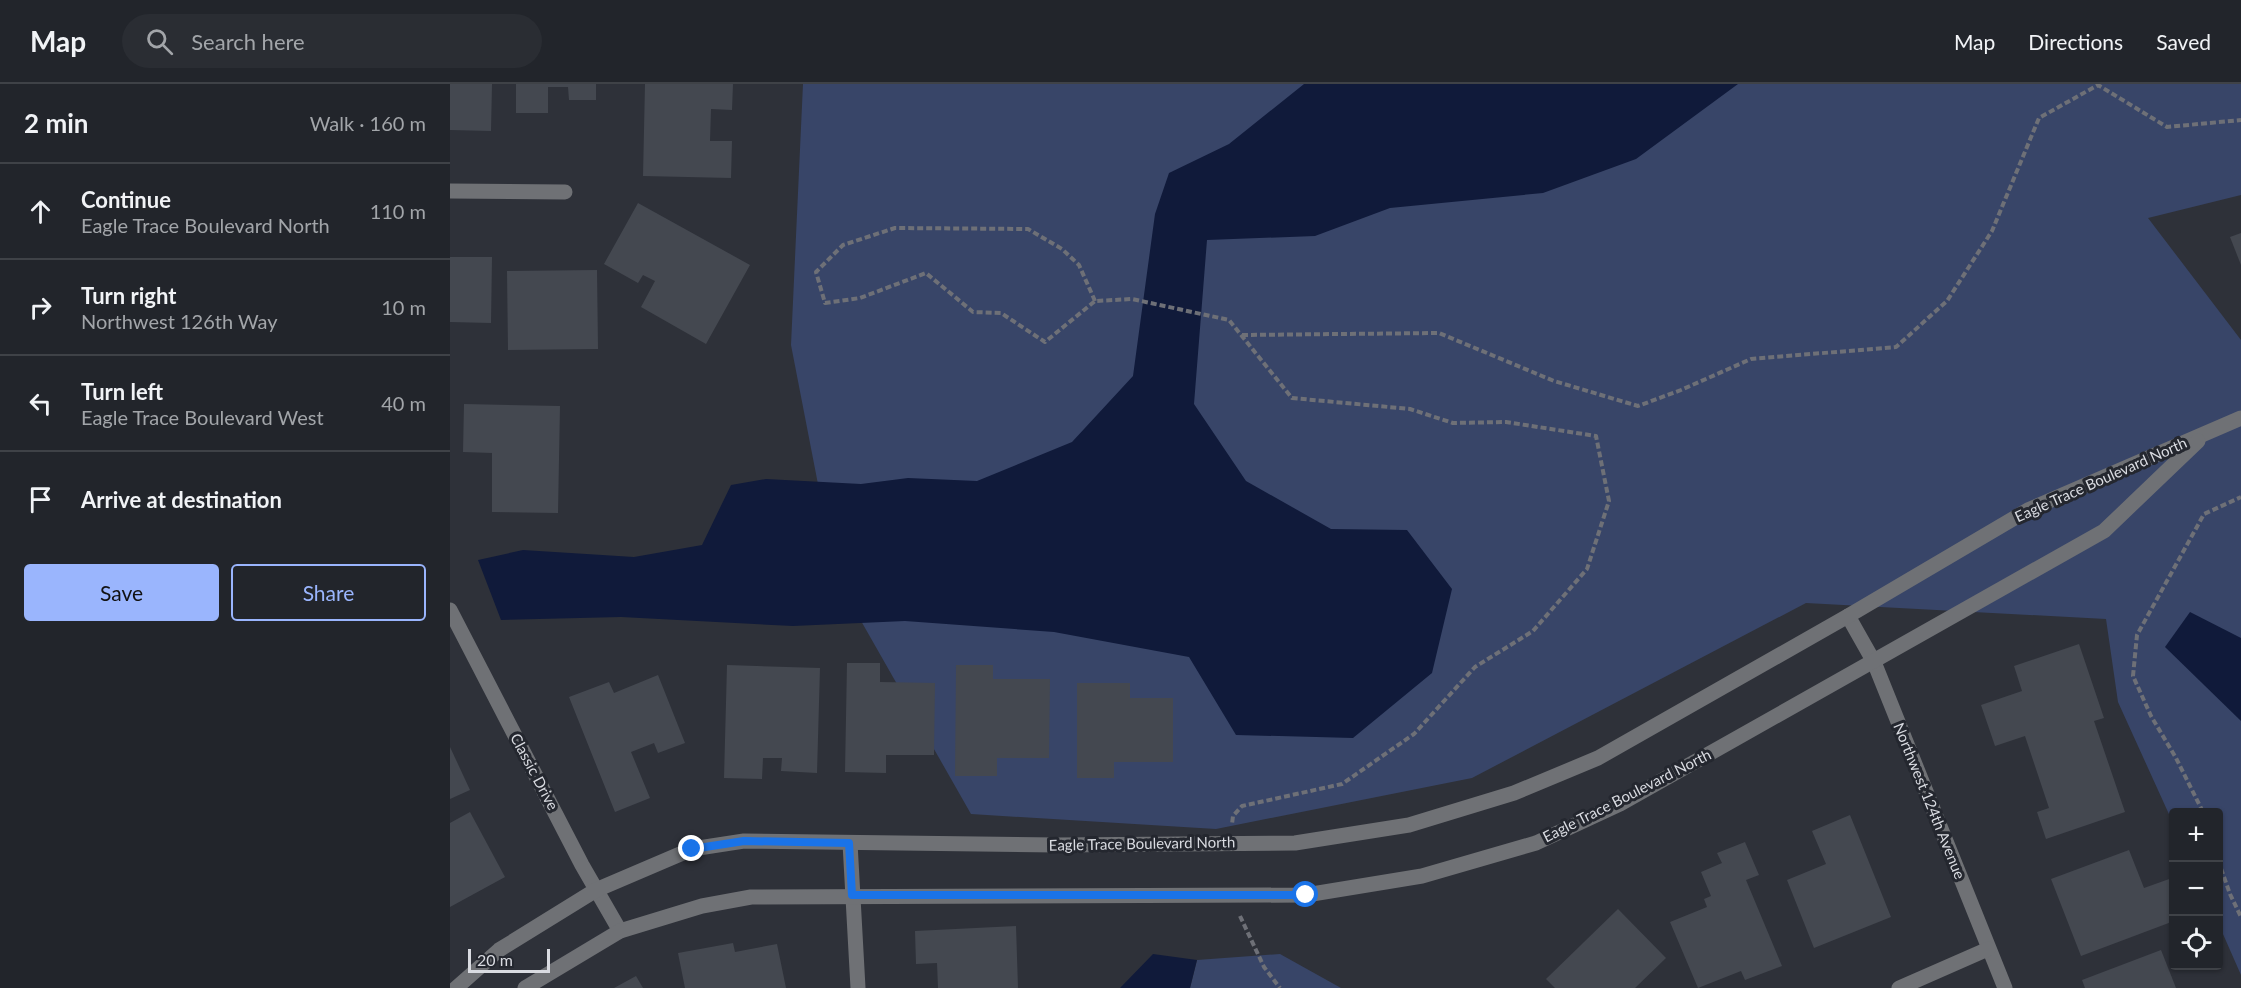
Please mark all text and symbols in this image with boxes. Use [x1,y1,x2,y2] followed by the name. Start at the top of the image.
[122,14,542,68] search box
[30,24,86,58] text: Map
[143,25,176,58] icon: search
[191,28,305,55] text: Search here
[1954,29,1995,54] text: Map
[2028,29,2123,54] text: Directions
[2156,29,2211,54] text: Saved
[24,107,88,139] text: 2 min
[310,111,426,135] text: Walk · 160 m
[81,186,171,213] text: Continue
[24,195,57,228] icon: ahead
[370,199,426,223] text: 110 m
[81,213,330,237] text: Eagle Trace Boulevard North
[81,282,176,309] text: Turn right
[24,291,57,324] icon: right
[381,295,426,319] text: 10 m
[81,309,278,333] text: Northwest 126th Way
[81,378,163,405] text: Turn left
[24,387,57,420] icon: left
[381,391,426,415] text: 40 m
[81,405,324,429] text: Eagle Trace Boulevard West
[2012,433,2189,525] street label: Eagle Trace Boulevard North
[24,483,57,516] icon: arrive
[81,486,282,513] text: Arrive at destination
[24,564,219,621] button: Save
[231,564,426,621] button: Share
[1890,720,1970,882] street label: Northwest 124th Avenue
[507,730,563,813] street label: Classic Drive
[1539,745,1714,845] street label: Eagle Trace Boulevard North
[2169,808,2223,970] map controls
[2169,808,2223,862] button: +
[1049,832,1235,854] street label: Eagle Trace Boulevard North
[678,835,704,861] route end
[2169,862,2223,916] button: −
[1292,881,1318,907] route start
[2169,916,2223,970] button: locate
[468,946,550,974] scale bar
[477,950,513,969] text: 20 m

